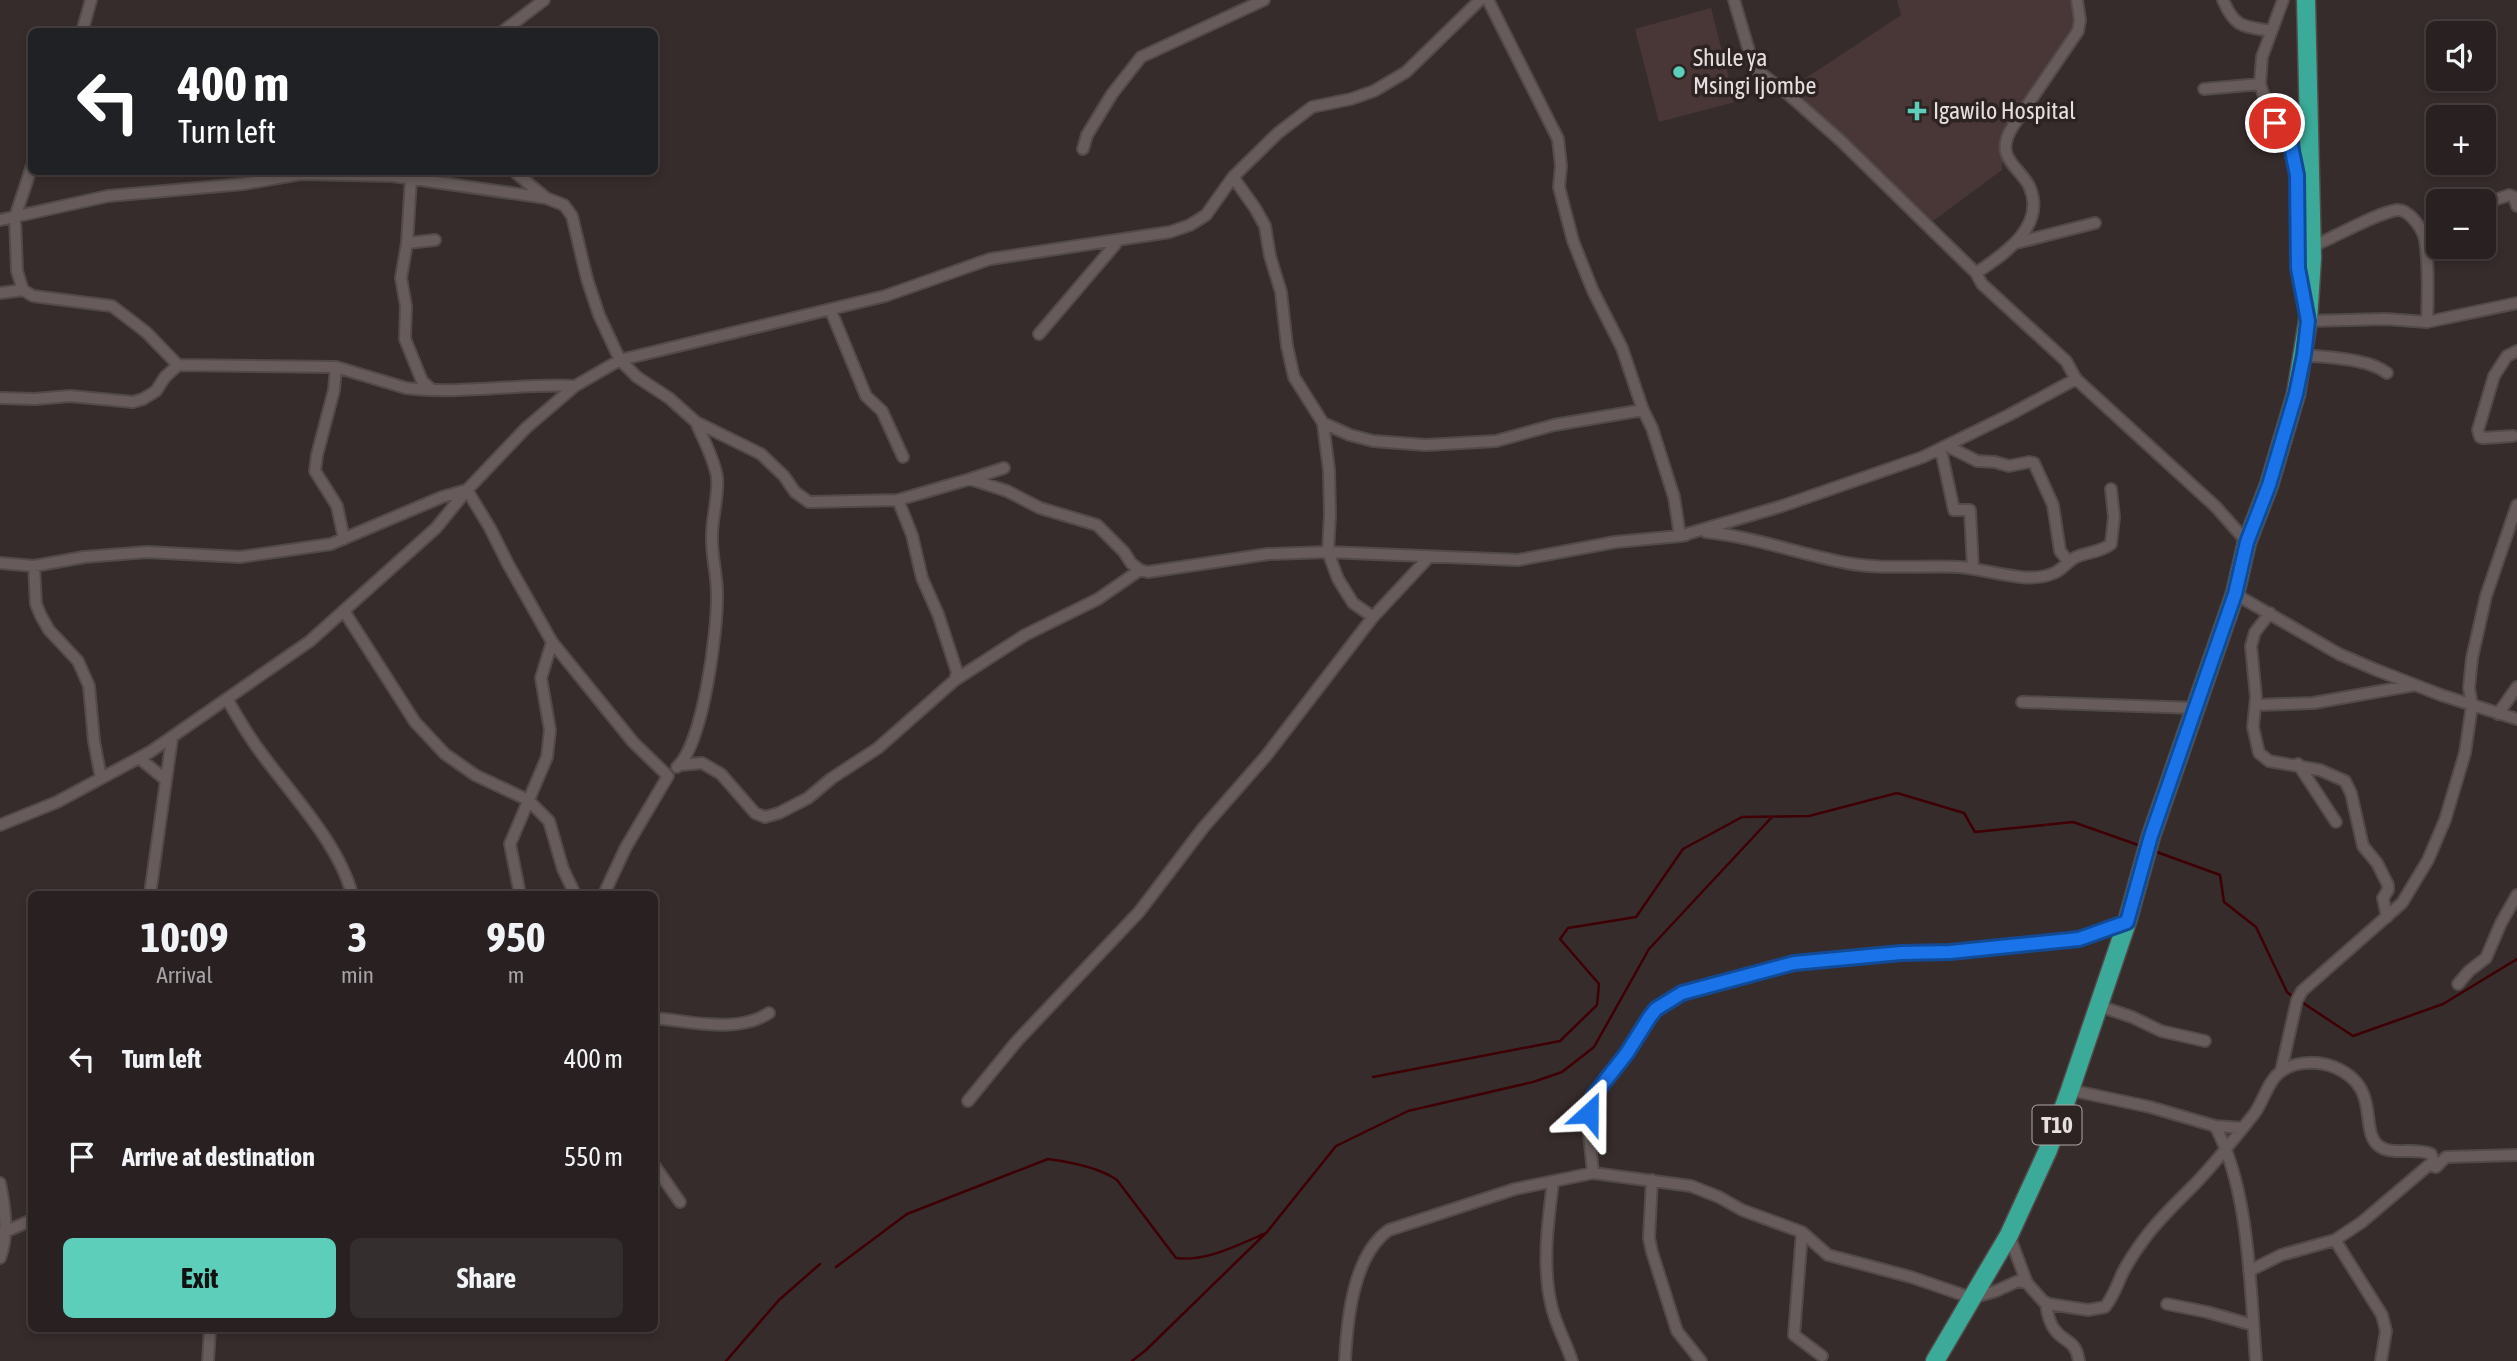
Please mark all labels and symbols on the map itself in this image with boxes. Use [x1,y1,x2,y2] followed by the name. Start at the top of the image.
[1693,44,1816,99] place label: Shule ya Msingi Ijombe
[1671,64,1687,80] marker: Shule ya Msingi Ijombe
[2245,93,2305,153] pin
[1933,97,2076,124] place label: Igawilo Hospital
[1907,101,1927,121] marker: Igawilo Hospital
[1552,1076,1626,1150] position arrow
[2032,1106,2082,1144] road number: T10

